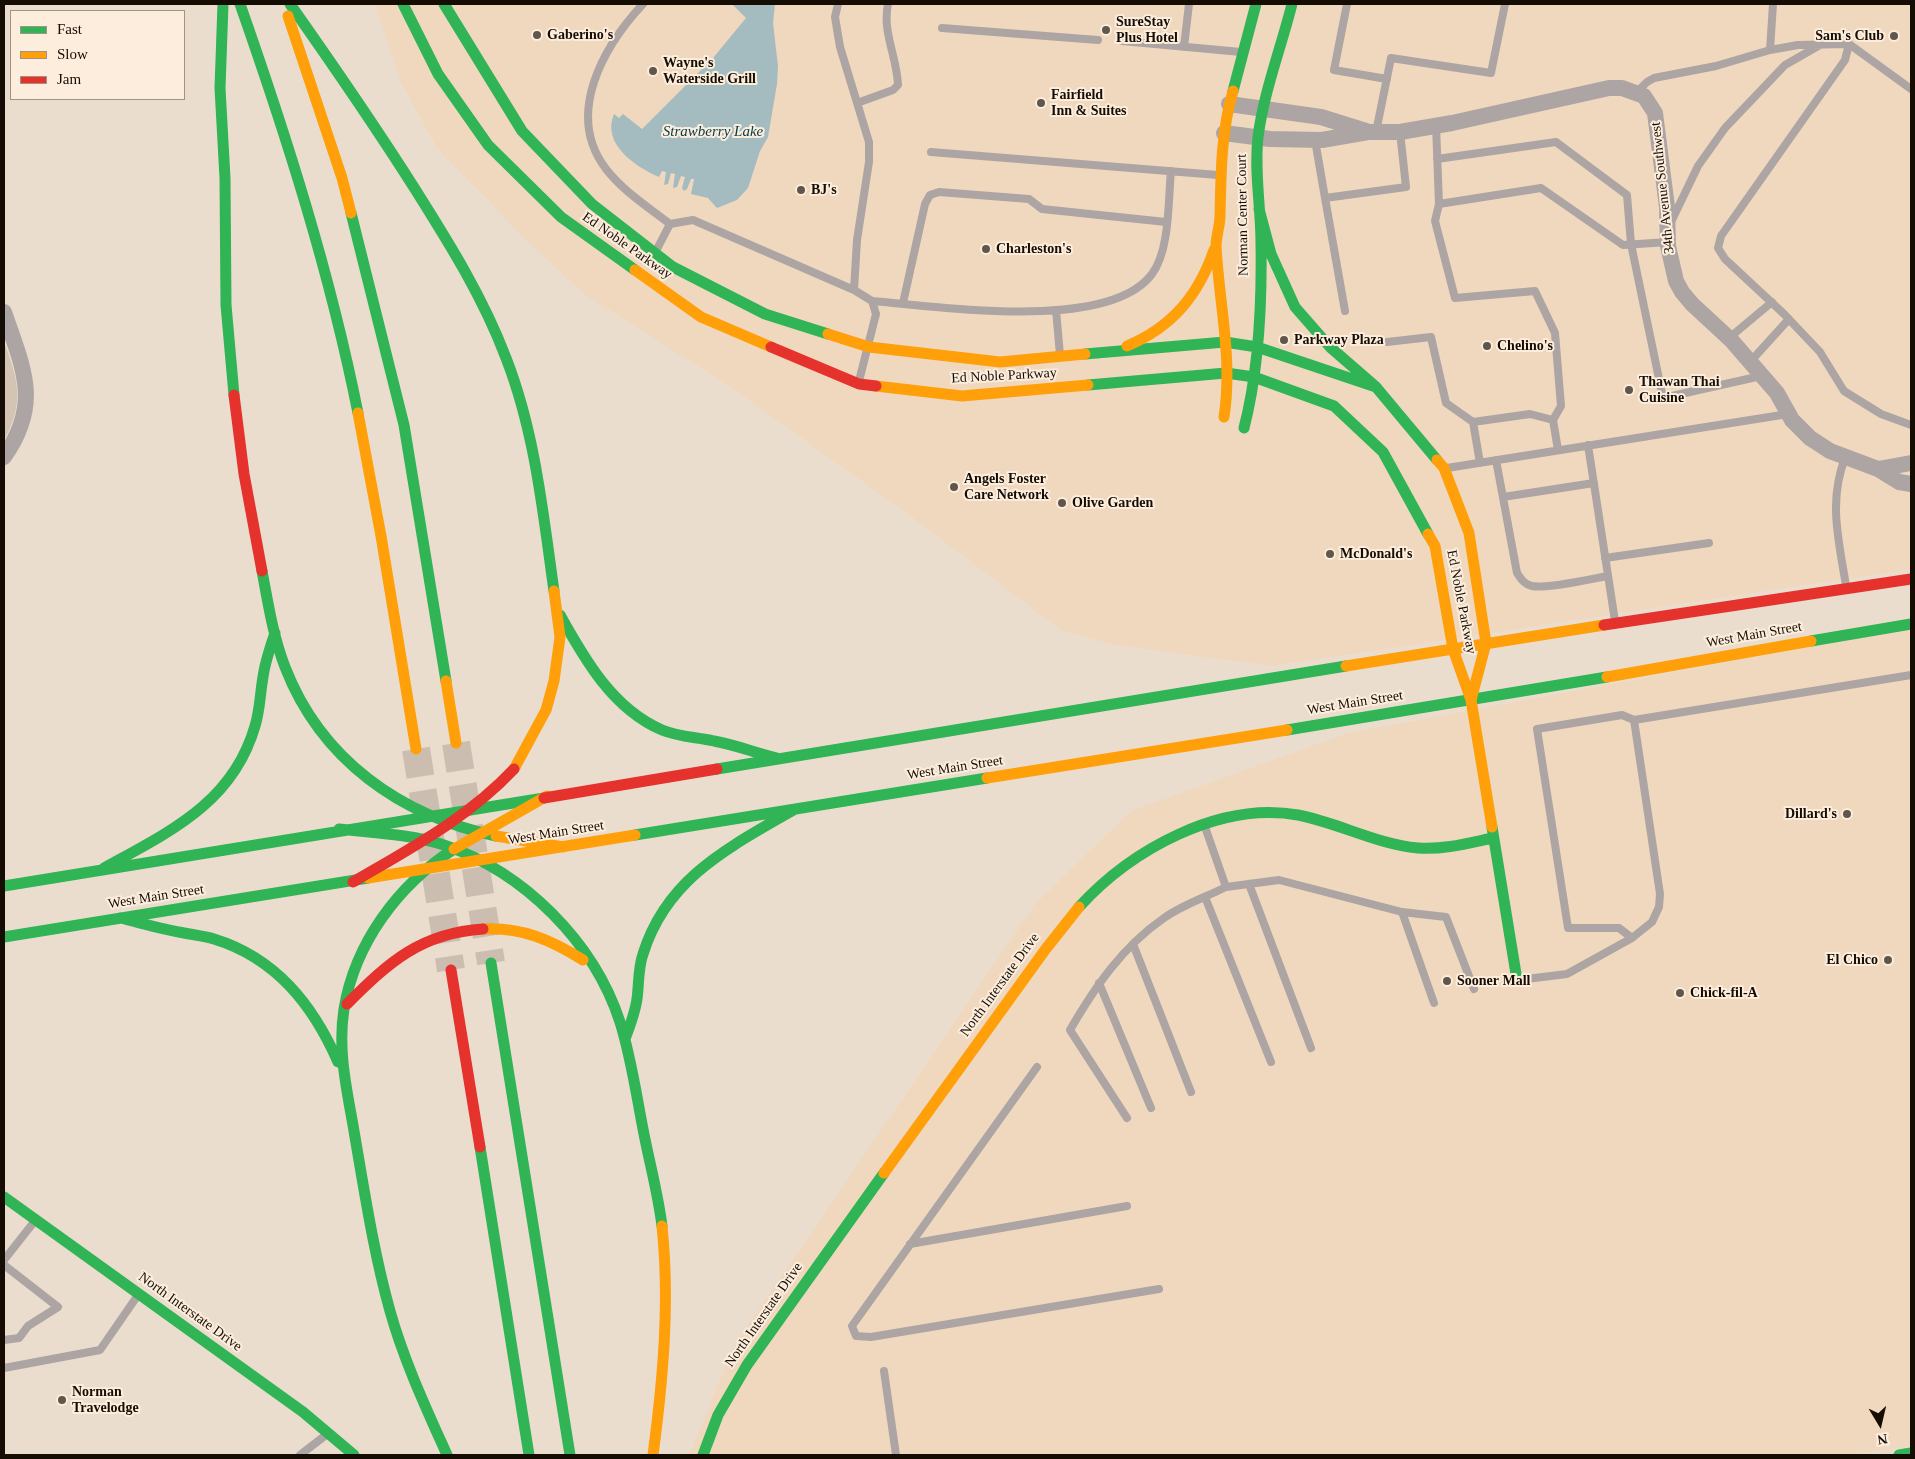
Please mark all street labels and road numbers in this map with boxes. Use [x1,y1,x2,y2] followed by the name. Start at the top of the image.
[1648,121,1678,255] street label: 34th Avenue Southwest
[1234,154,1252,276] street label: Norman Center Court
[579,209,675,283] street label: Ed Noble Parkway
[951,365,1057,387] street label: Ed Noble Parkway
[1443,548,1479,656] street label: Ed Noble Parkway
[1705,618,1803,652] street label: West Main Street
[1306,687,1404,719] street label: West Main Street
[906,752,1004,784] street label: West Main Street
[507,817,605,849] street label: West Main Street
[107,881,205,913] street label: West Main Street
[957,930,1043,1040] street label: North Interstate Drive
[722,1260,806,1370] street label: North Interstate Drive
[135,1269,245,1355] street label: North Interstate Drive

